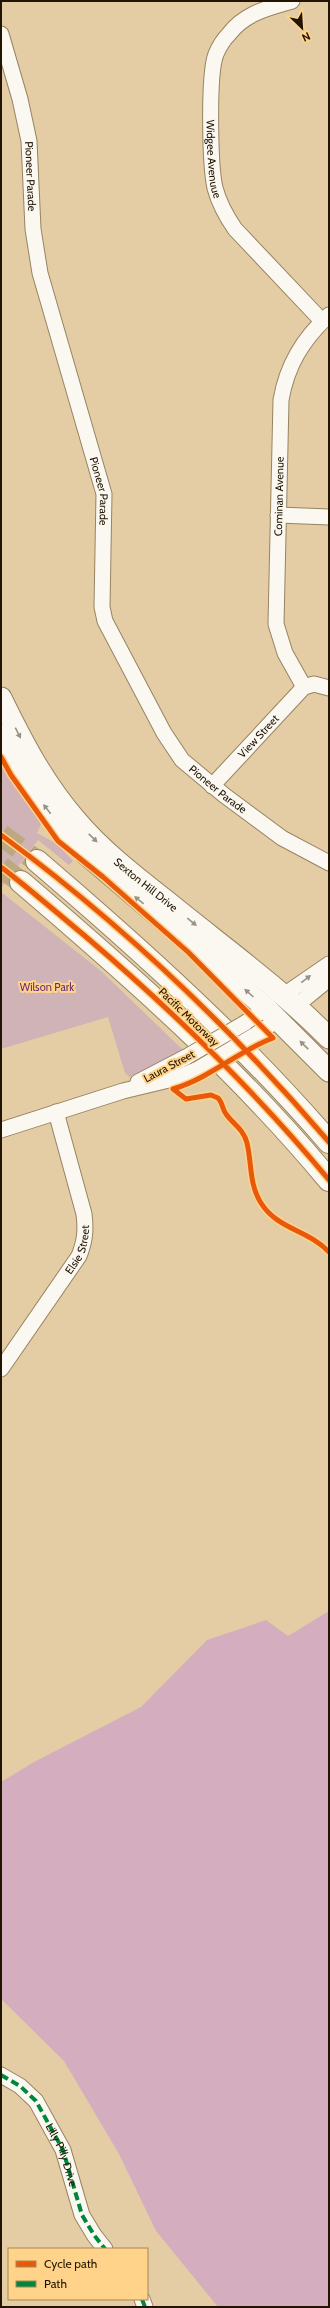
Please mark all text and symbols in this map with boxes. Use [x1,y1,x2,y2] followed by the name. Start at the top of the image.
[282,8,322,48] north arrow
[300,29,313,45] text: N
[204,120,225,200] street label: Widgee Avenuue
[22,141,39,212] street label: Pioneer Parade
[87,455,111,526] street label: Pioneer Parade
[271,456,287,536] street label: Cominan Avenue
[235,711,282,761] street label: View Street
[15,727,22,739] one-way arrow
[186,762,250,817] street label: Pioneer Parade
[43,803,52,814] one-way arrow
[88,833,98,843] one-way arrow
[111,855,181,915] street label: Sexton Hill Drive
[133,896,144,905] one-way arrow
[187,918,198,927] one-way arrow
[301,975,311,983] one-way arrow
[20,980,74,994] park label: Wilson Park
[156,985,222,1050] street label: Pacific Motorway
[244,988,254,998] one-way arrow
[299,1040,309,1050] one-way arrow
[141,1047,197,1085] street label: Laura Street
[62,1225,92,1277] street label: Elsie Street
[43,2121,80,2189] street label: Lilly Pilly Drive
[8,2248,148,2300] legend
[44,2256,97,2271] text: Cycle path
[44,2276,67,2291] text: Path

